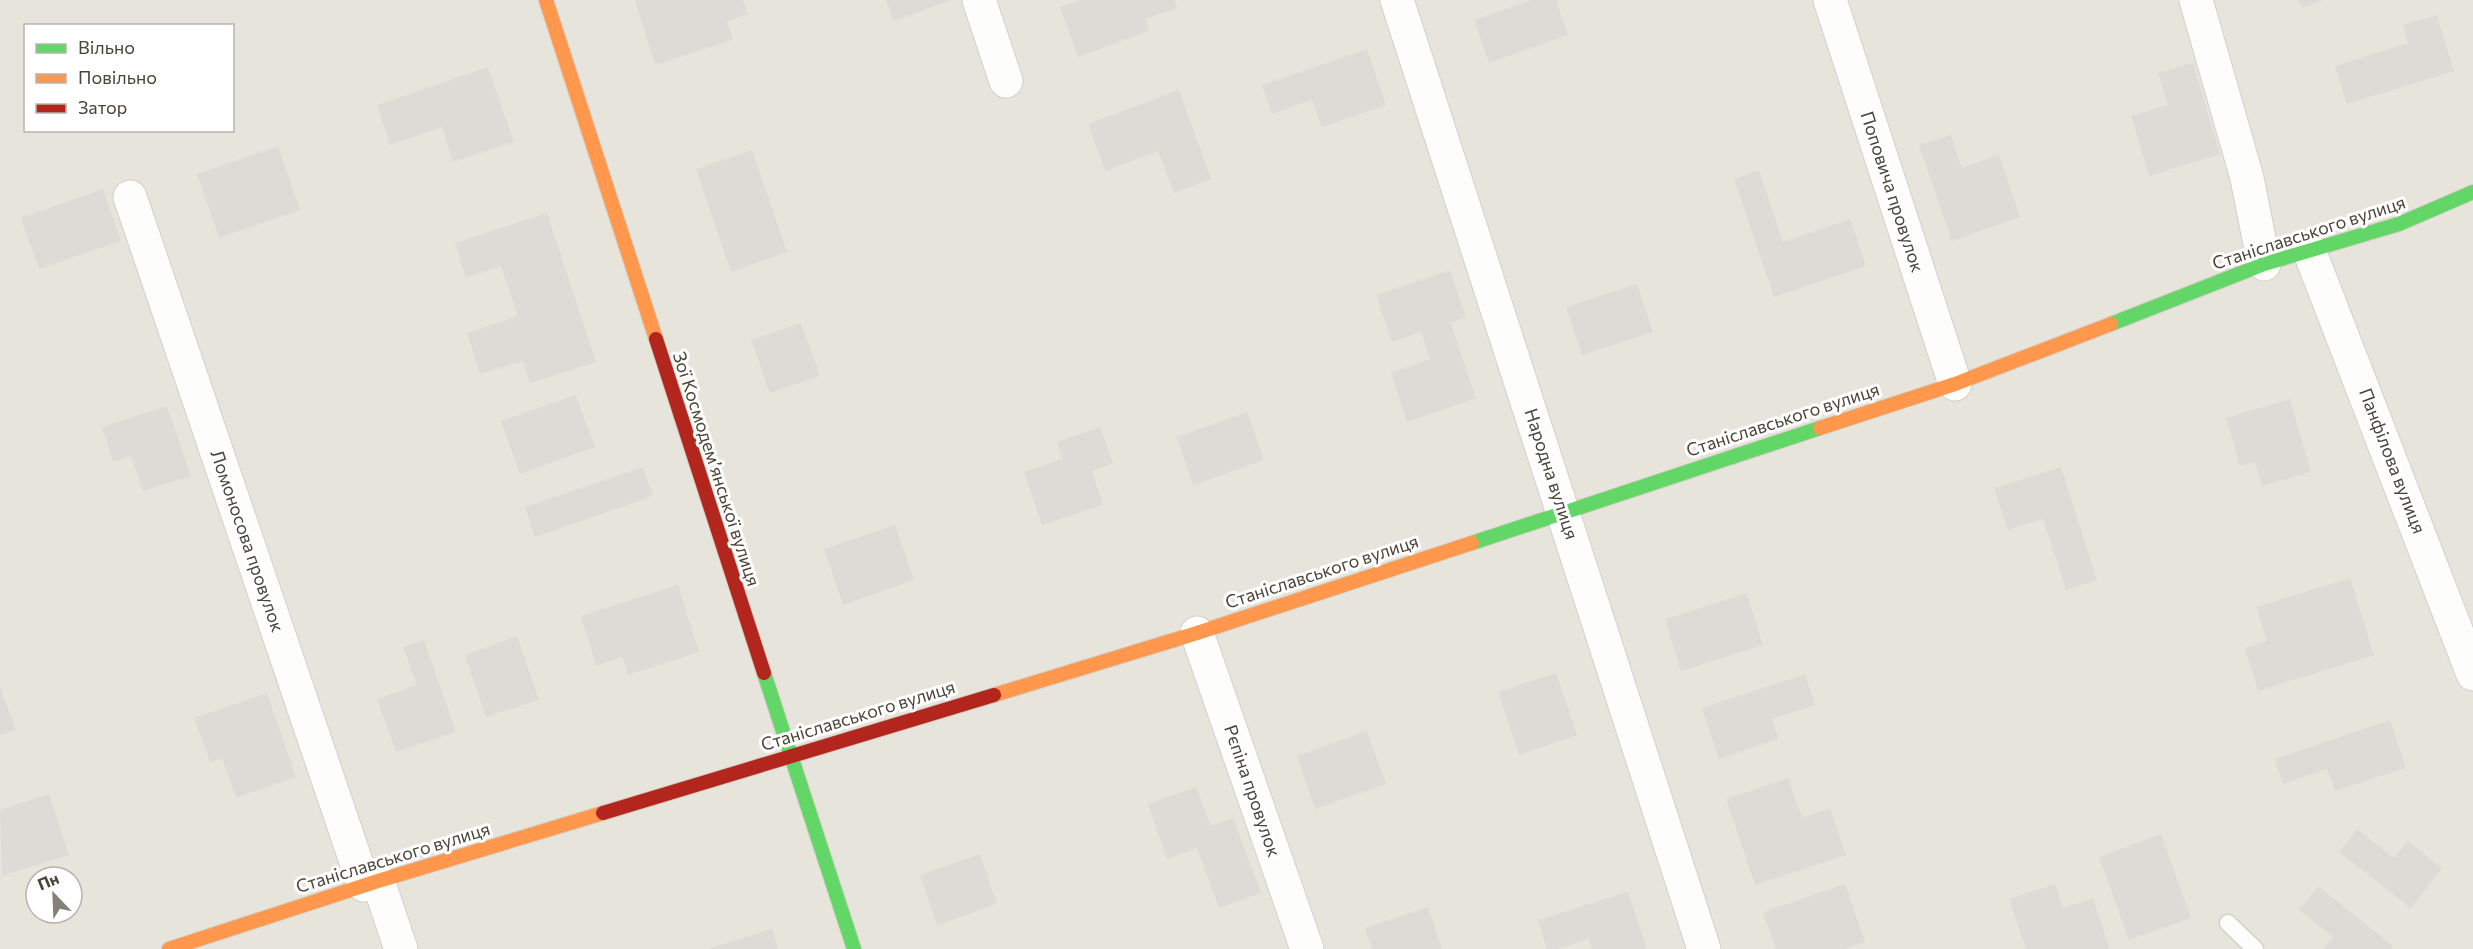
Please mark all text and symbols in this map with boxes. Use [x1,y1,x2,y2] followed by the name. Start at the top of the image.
[24,24,234,132] legend
[78,36,135,58] text: Вільно
[78,66,157,88] text: Повільно
[78,96,127,118] text: Затор
[1857,108,1929,275] street label: Поповича провулок
[2209,190,2408,274] street label: Станіславського вулиця
[669,349,765,589] street label: Зої Космодем’янської вулиця
[1683,377,1882,461] street label: Станіславського вулиця
[2355,385,2431,537] street label: Панфілова вулиця
[1520,405,1583,542] street label: Народна вулиця
[206,447,290,635] street label: Ломоносова провулок
[1222,529,1421,613] street label: Станіславського вулиця
[758,675,957,755] street label: Станіславського вулиця
[1220,722,1286,860] street label: Рєпіна провулок
[293,817,492,897] street label: Станіславського вулиця
[24,865,84,925] north arrow
[34,868,61,894] text: Пн

